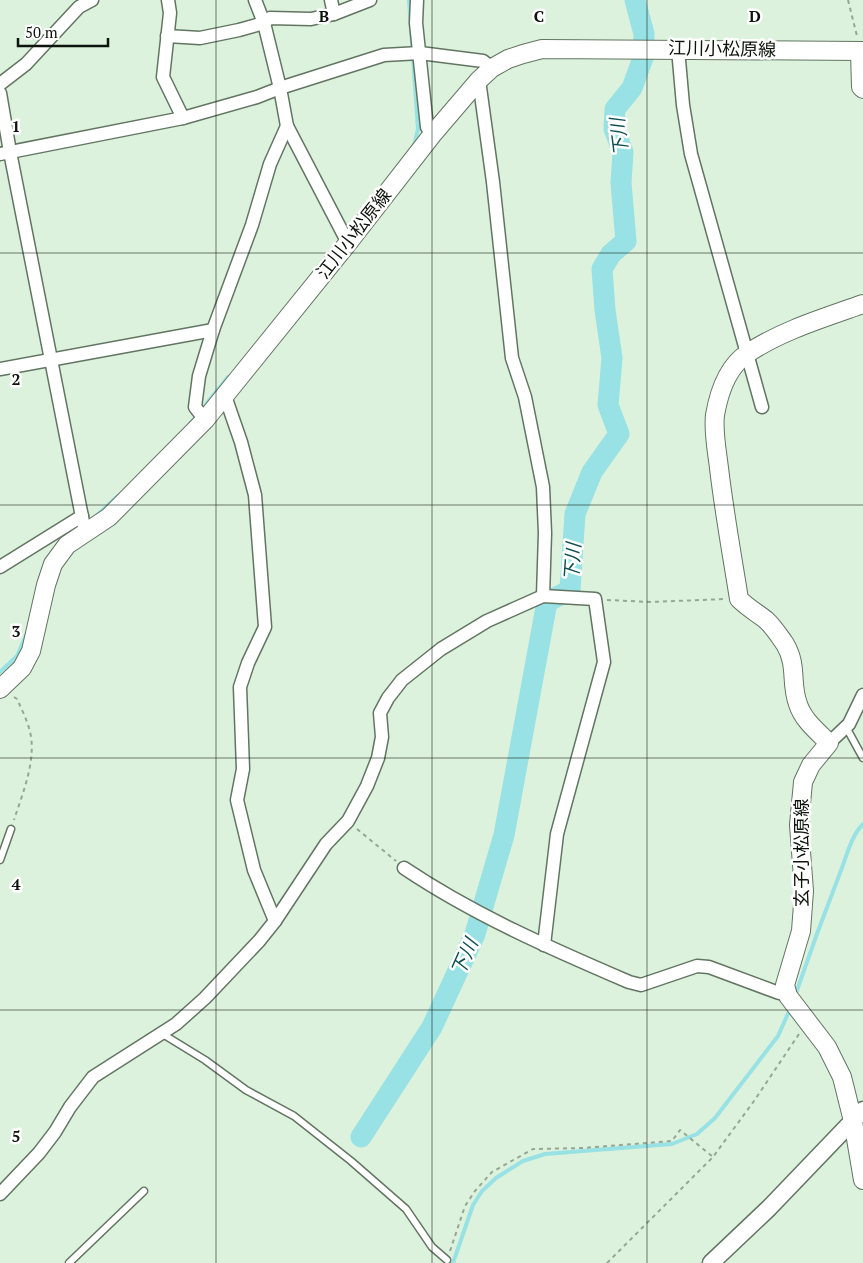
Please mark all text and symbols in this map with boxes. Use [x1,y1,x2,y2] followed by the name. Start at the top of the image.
[319,5,329,27] text: B
[534,5,544,27] text: C
[749,5,761,27] text: D
[18,15,108,47] scale bar
[25,22,58,42] text: 50 m
[668,35,776,61] street label: 江川小松原線
[11,115,21,137] text: 1
[604,115,633,157] water label: 下川
[311,183,396,283] street label: 江川小松原線
[11,368,21,390] text: 2
[558,540,585,582] water label: 下川
[11,620,21,642] text: 3
[789,799,813,907] street label: 玄子小松原線
[11,873,21,895] text: 4
[444,933,484,979] water label: 下川
[11,1125,21,1147] text: 5

